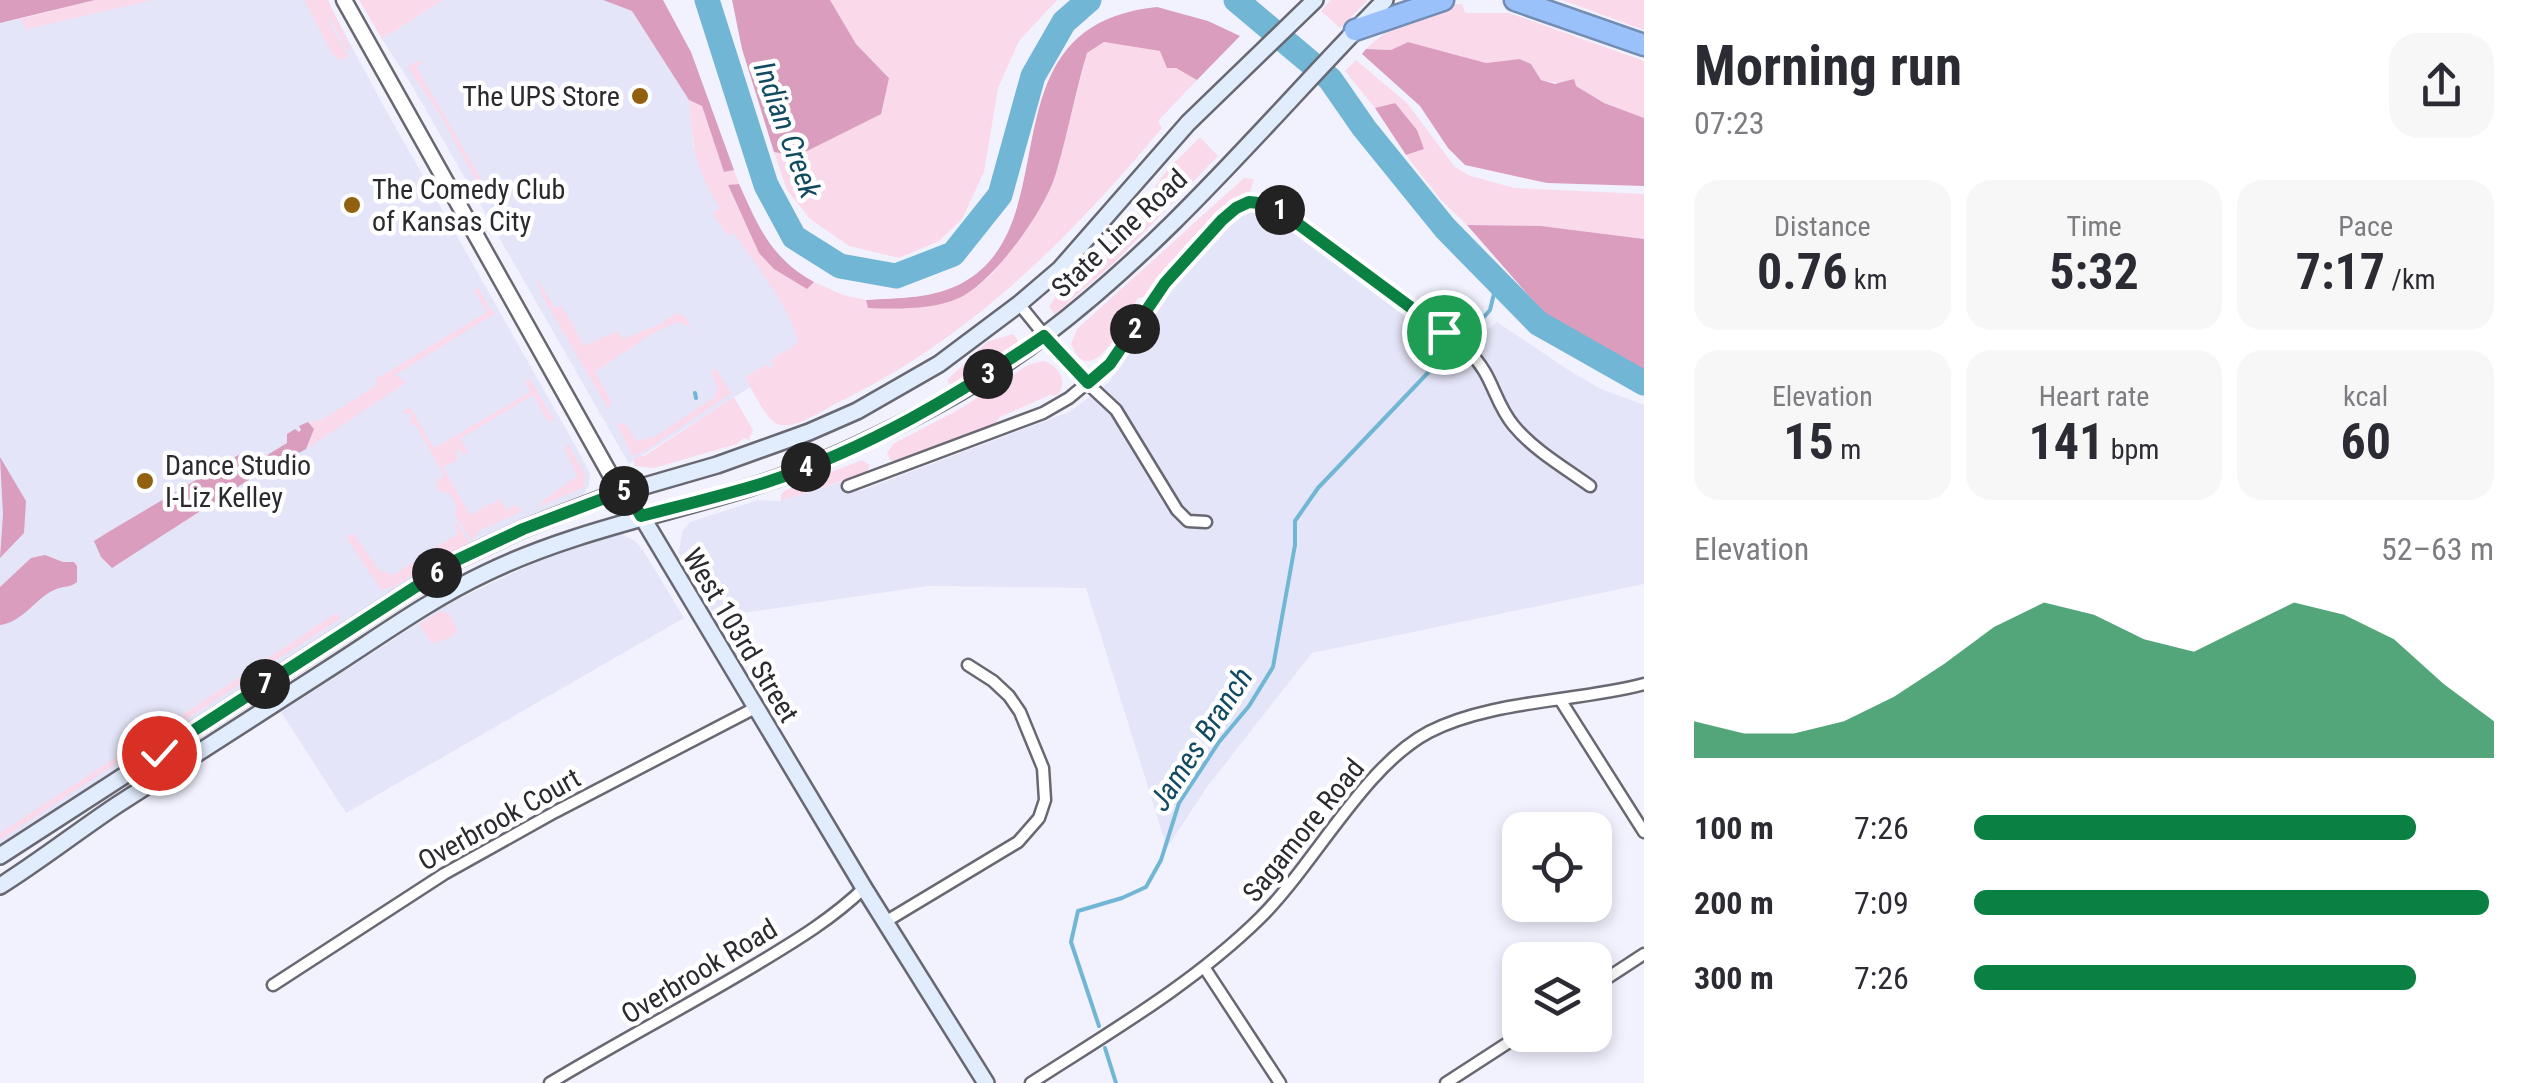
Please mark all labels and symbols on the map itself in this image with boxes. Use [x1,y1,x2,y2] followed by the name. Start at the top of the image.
[747,57,829,204] water label: Indian Creek
[462,80,620,113] place label: The UPS Store
[629,85,651,107] marker: The UPS Store
[1045,162,1194,304] street label: State Line Road
[372,173,565,238] place label: The Comedy Club of Kansas City
[1255,185,1305,235] pin: 1
[341,194,363,216] marker: The Comedy Club of Kansas City
[1402,290,1487,375] pin
[1110,304,1160,354] pin: 2
[963,349,1013,399] pin: 3
[781,442,831,492] pin: 4
[165,449,311,514] place label: Dance Studio I-Liz Kelley
[599,466,649,516] pin: 5
[134,470,156,492] marker: Dance Studio I-Liz Kelley
[676,542,805,728] street label: West 103rd Street
[412,548,462,598] pin: 6
[240,659,290,709] pin: 7
[1141,661,1260,817] water label: James Branch
[117,711,202,796] pin
[1236,752,1371,908] street label: Sagamore Road
[412,761,586,878] street label: Overbrook Court
[615,912,783,1031] street label: Overbrook Road

